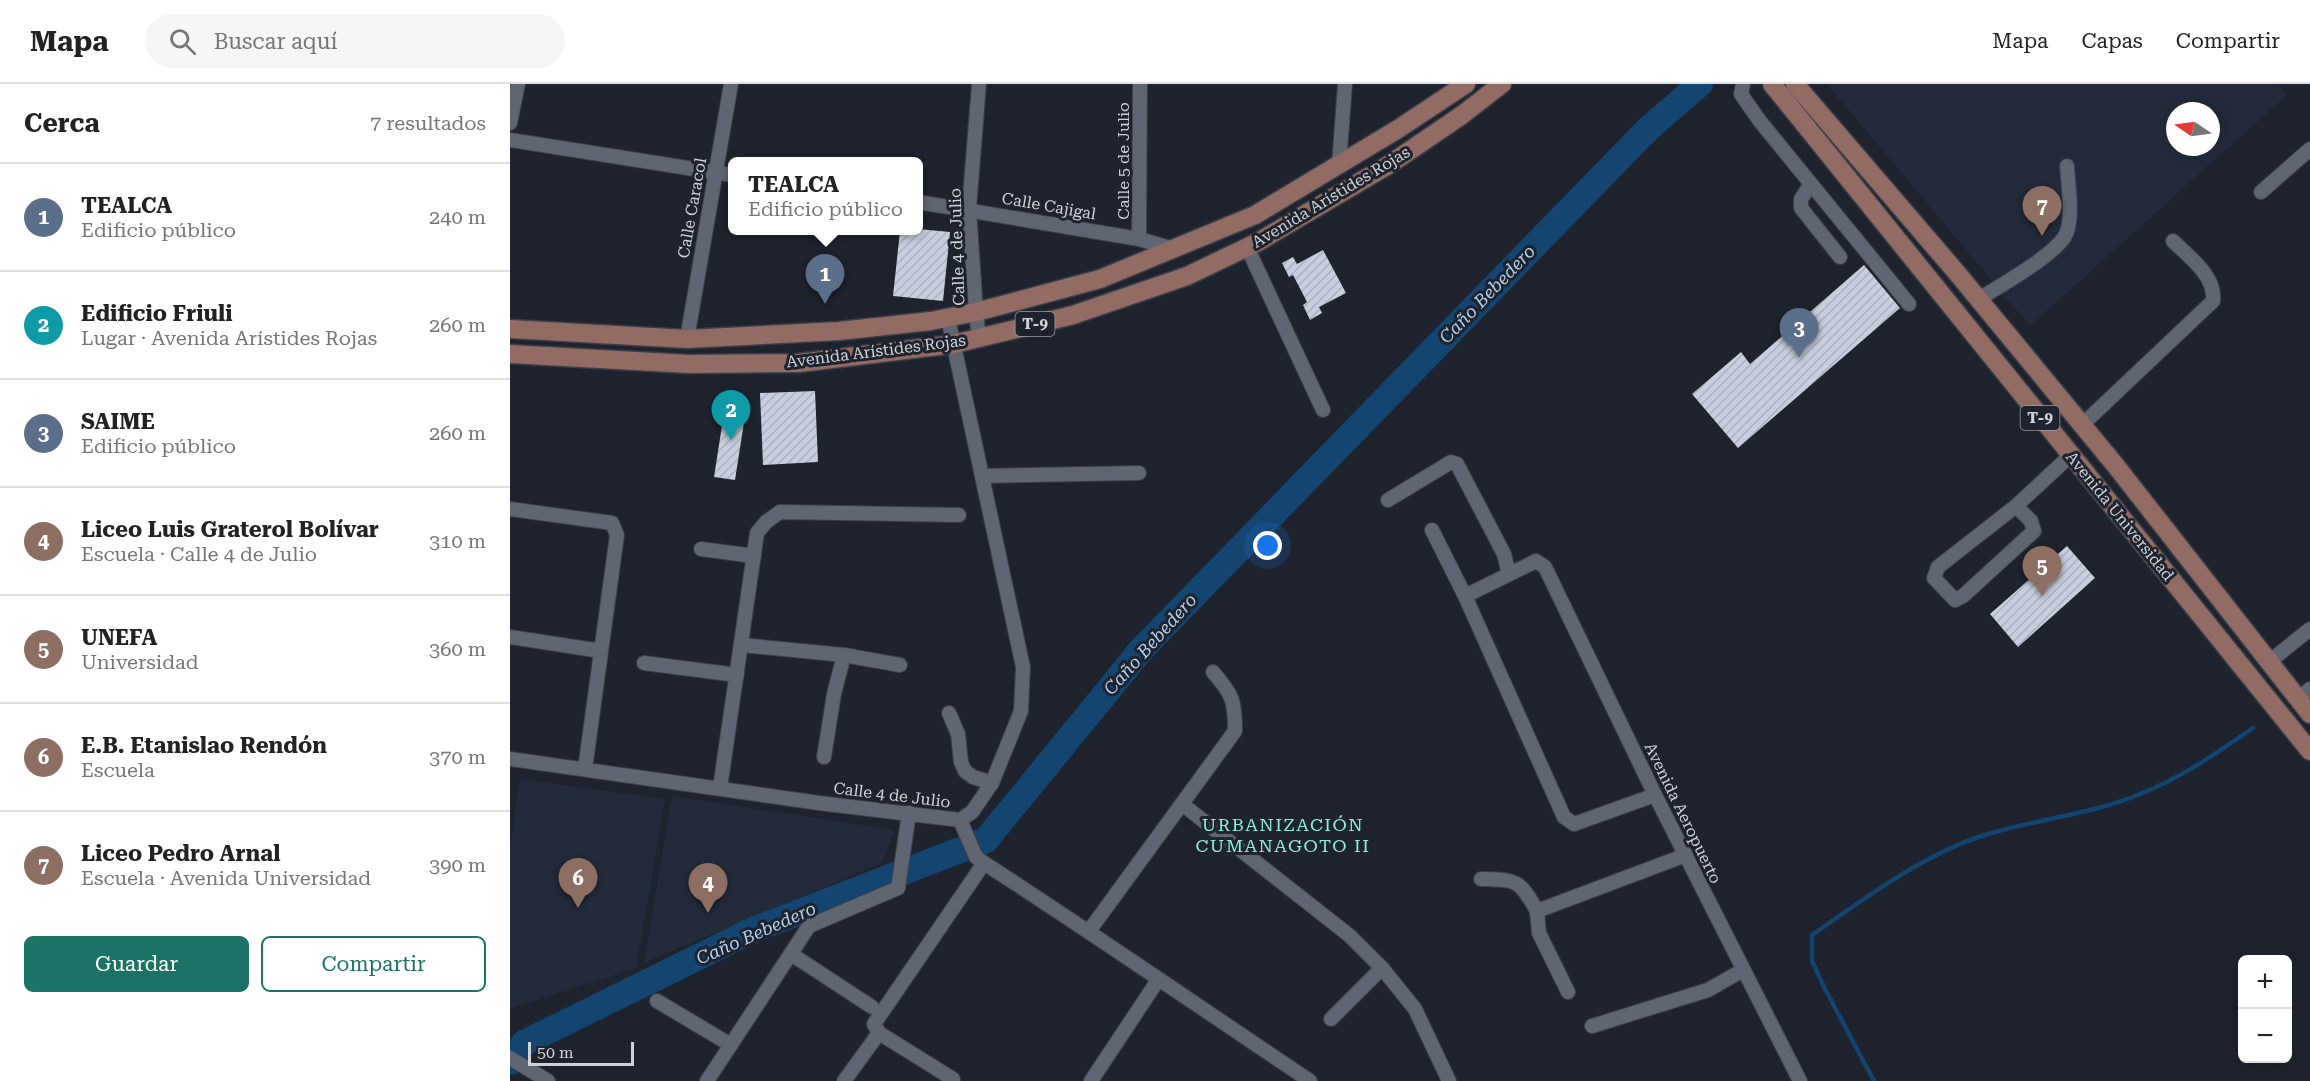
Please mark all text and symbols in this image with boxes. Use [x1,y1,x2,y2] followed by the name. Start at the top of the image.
[145,14,565,68] search box
[30,25,109,58] text: Mapa
[166,25,199,58] icon: search
[214,29,338,54] text: Buscar aquí
[1992,29,2048,53] text: Mapa
[2081,29,2143,53] text: Capas
[2176,29,2280,53] text: Compartir
[1114,102,1133,220] street label: Calle 5 de Julio
[2166,102,2220,156] north arrow
[24,108,100,138] text: Cerca
[370,111,486,135] text: 7 resultados
[1249,142,1414,252] street label: Avenida Arístides Rojas
[674,156,710,260] street label: Calle Caracol
[728,157,923,235] popup
[748,172,839,197] text: TEALCA
[2022,186,2062,236] pin: 7
[945,188,969,306] street label: Calle 4 de Julio
[1000,188,1098,224] street label: Calle Cajigal
[81,193,172,218] text: TEALCA
[748,197,903,221] text: Edificio público
[38,205,49,229] text: 1
[429,205,486,229] text: 240 m
[81,218,236,242] text: Edificio público
[1435,240,1539,348] water label: Caño Bebedero
[806,254,844,304] pin: 1
[81,301,232,326] text: Edificio Friuli
[1780,308,1818,358] pin: 3
[1016,312,1054,336] road number: T-9
[38,313,49,337] text: 2
[429,313,486,337] text: 260 m
[81,326,377,350] text: Lugar · Avenida Arístides Rojas
[785,331,967,371] street label: Avenida Arístides Rojas
[712,390,750,440] pin: 2
[2020,406,2060,430] road number: T-9
[81,409,155,434] text: SAIME
[38,421,49,445] text: 3
[429,421,486,445] text: 260 m
[81,434,236,458] text: Edificio público
[2062,448,2178,584] street label: Avenida Universidad
[81,517,379,542] text: Liceo Luis Graterol Bolívar
[38,529,49,553] text: 4
[429,529,486,553] text: 310 m
[1253,531,1282,560] your location
[81,542,317,566] text: Escuela · Calle 4 de Julio
[2022,546,2062,596] pin: 5
[1099,589,1201,699] water label: Caño Bebedero
[81,625,158,650] text: UNEFA
[38,637,49,661] text: 5
[429,637,486,661] text: 360 m
[81,650,198,674] text: Universidad
[81,733,327,758] text: E.B. Etanislao Rendón
[1641,739,1726,887] street label: Avenida Aeropuerto
[38,745,49,769] text: 6
[429,745,486,769] text: 370 m
[81,758,155,782] text: Escuela
[832,778,952,812] street label: Calle 4 de Julio
[1195,814,1371,856] district label: URBANIZACIÓN CUMANAGOTO II
[81,841,280,866] text: Liceo Pedro Arnal
[38,853,49,877] text: 7
[429,853,486,877] text: 390 m
[558,858,598,908] pin: 6
[688,864,728,913] pin: 4
[81,866,371,890] text: Escuela · Avenida Universidad
[693,897,819,969] water label: Caño Bebedero
[24,936,249,992] button: Guardar
[261,936,486,992] button: Compartir
[2238,955,2292,1063] map controls
[2238,955,2292,1009] button: +
[2238,1009,2292,1063] button: −
[528,1039,634,1066] scale bar
[537,1043,574,1062] text: 50 m

